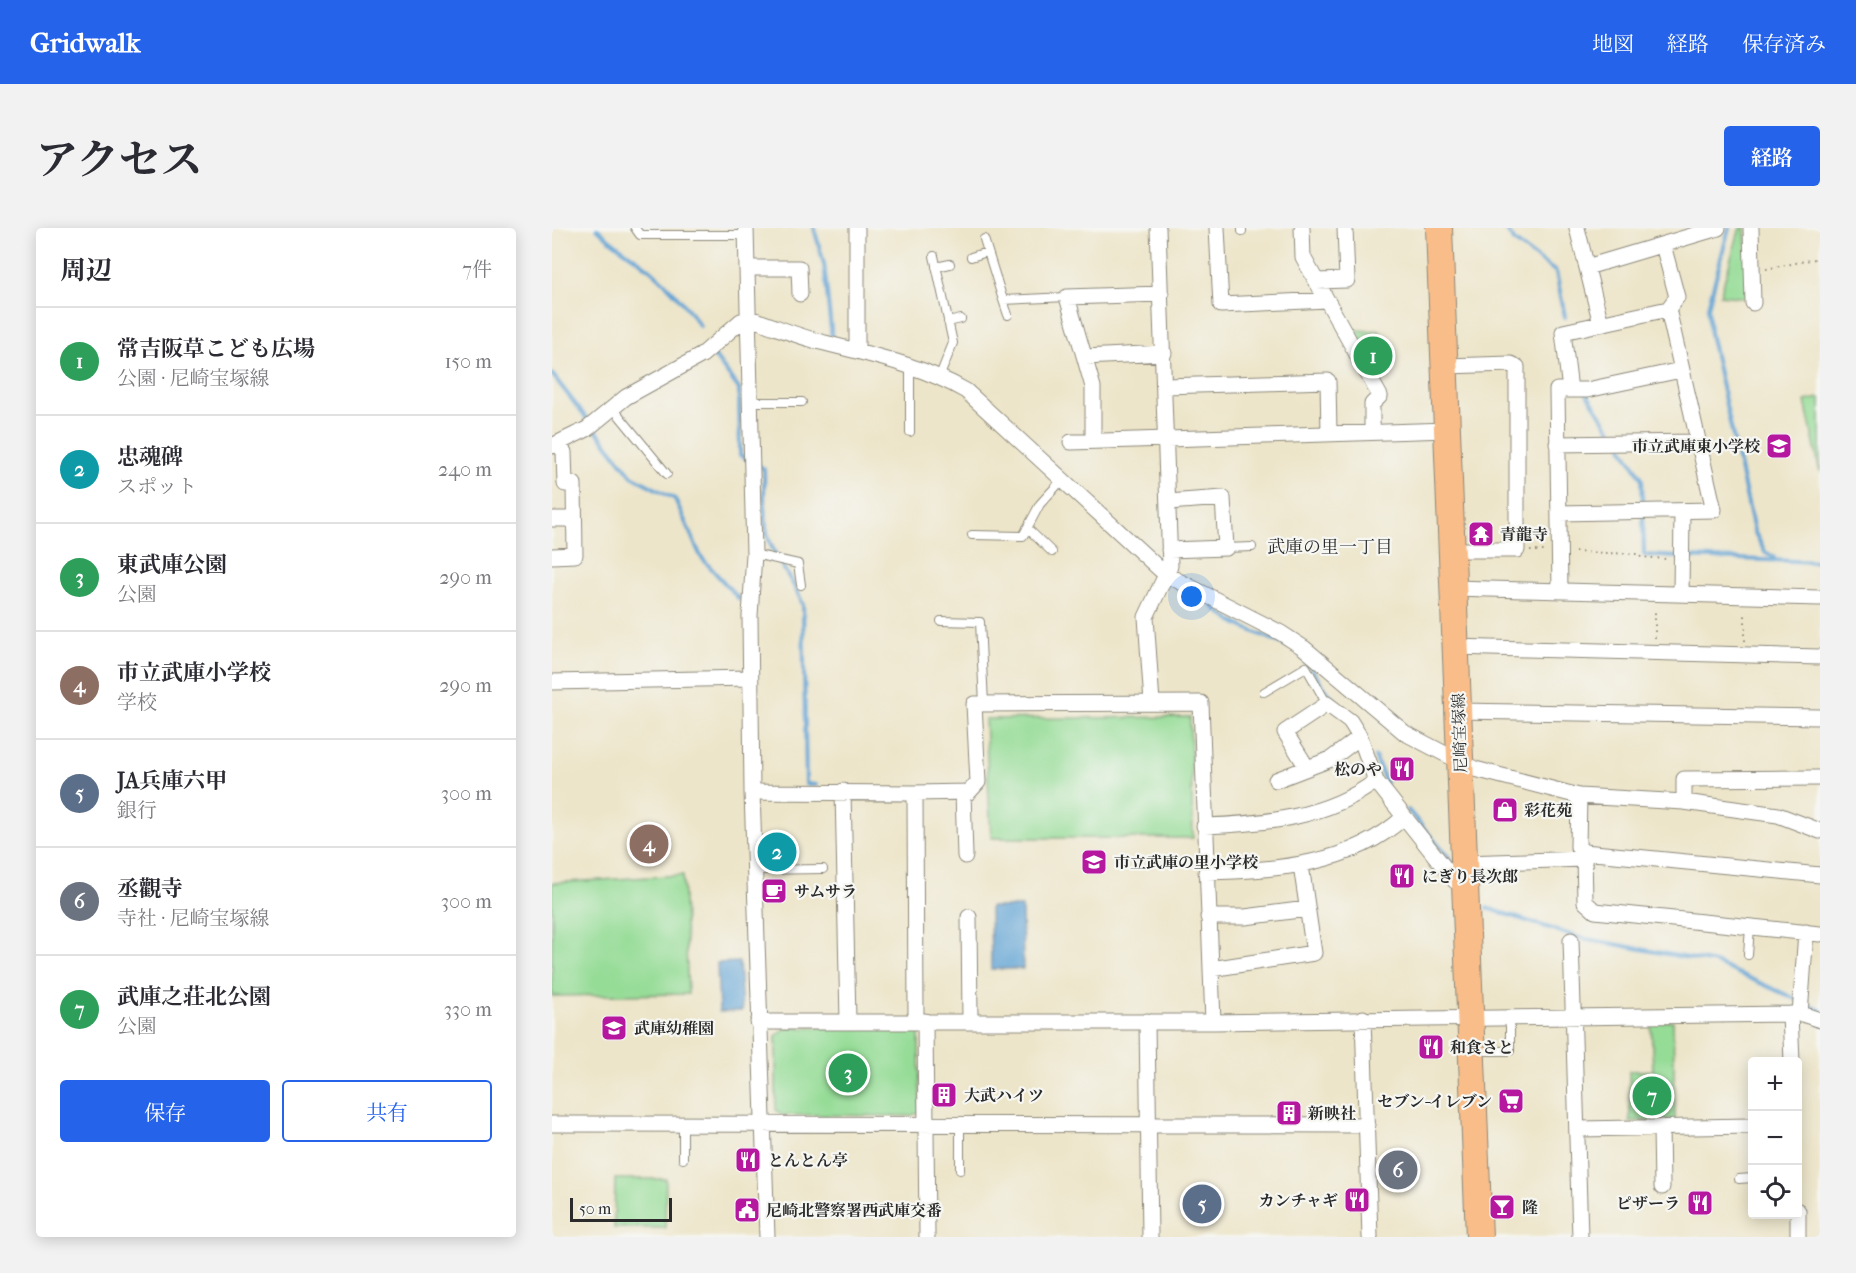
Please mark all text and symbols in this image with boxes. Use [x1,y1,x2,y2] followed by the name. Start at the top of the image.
[30,26,141,59] text: Gridwalk
[1592,32,1634,56] text: 地図
[1667,32,1709,56] text: 経路
[1742,32,1826,56] text: 保存済み
[1724,126,1820,186] button: 経路
[36,136,203,185] text: アクセス
[60,255,112,286] text: 周辺
[462,258,492,281] text: 7件
[1354,334,1392,378] pin: 1
[117,336,315,362] text: 常吉阪草こども広場
[76,350,83,373] text: 1
[444,350,492,373] text: 150 m
[117,367,270,390] text: 公園 · 尼崎宝塚線
[1764,431,1794,461] school or university icon: 市立武庫東小学校
[1632,437,1761,456] place label: 市立武庫東小学校
[117,444,183,470] text: 忠魂碑
[74,458,85,481] text: 2
[438,458,492,481] text: 240 m
[117,475,197,498] text: スポット
[1466,519,1496,549] temple icon: 青龍寺
[1500,525,1548,544] place label: 青龍寺
[1267,537,1393,558] district label: 武庫の里一丁目
[117,552,227,578] text: 東武庫公園
[75,566,84,589] text: 3
[439,566,492,589] text: 290 m
[1177,582,1206,611] your location
[117,583,157,606] text: 公園
[117,660,271,686] text: 市立武庫小学校
[74,674,85,697] text: 4
[439,674,492,697] text: 290 m
[117,691,157,714] text: 学校
[1449,693,1470,773] street label: 尼崎宝塚線
[1387,754,1417,784] restaurant icon: 松のや
[1334,760,1382,779] place label: 松のや
[117,768,227,794] text: JA兵庫六甲
[75,782,84,805] text: 5
[441,782,492,805] text: 300 m
[1490,795,1520,825] shop icon: 彩花苑
[117,799,157,822] text: 銀行
[1524,801,1573,820] place label: 彩花苑
[630,822,668,866] pin: 4
[758,830,796,874] pin: 2
[1079,847,1109,877] school or university icon: 市立武庫の里小学校
[1114,853,1259,872] place label: 市立武庫の里小学校
[1387,861,1417,891] restaurant icon: にぎり長次郎
[1422,867,1518,886] place label: にぎり長次郎
[117,876,183,902] text: 丞觀寺
[759,876,789,906] cafe icon: サムサラ
[794,882,857,901] place label: サムサラ
[74,890,85,913] text: 6
[441,890,492,913] text: 300 m
[117,907,270,930] text: 寺社 · 尼崎宝塚線
[117,984,271,1010] text: 武庫之荘北公園
[75,998,84,1021] text: 7
[444,998,492,1021] text: 330 m
[599,1013,629,1043] school or university icon: 武庫幼稚園
[117,1015,157,1038] text: 公園
[634,1019,714,1038] place label: 武庫幼稚園
[1416,1032,1446,1062] restaurant icon: 和食さと
[1450,1038,1514,1057] place label: 和食さと
[828,1050,868,1096] pin: 3
[1748,1057,1802,1219] map controls
[1748,1057,1802,1111] button: +
[1632,1074,1672,1118] pin: 7
[60,1080,270,1142] button: 保存
[282,1080,492,1142] button: 共有
[929,1080,959,1110] building icon: 大武ハイツ
[964,1086,1044,1105] place label: 大武ハイツ
[1496,1086,1526,1116] supermarket icon: セブン-イレブン
[1377,1092,1492,1111] place label: セブン-イレブン
[1274,1098,1304,1128] building icon: 新映社
[1307,1104,1356,1123] place label: 新映社
[1748,1111,1802,1165] button: −
[733,1145,763,1175] restaurant icon: とんとん亭
[1378,1148,1418,1192] pin: 6
[768,1151,848,1170] place label: とんとん亭
[1748,1165,1802,1219] button: locate
[1182,1182,1222,1226] pin: 5
[1342,1185,1372,1215] restaurant icon: カンチャギ
[1685,1188,1715,1218] restaurant icon: ピザーラ
[1258,1191,1338,1210] place label: カンチャギ
[1487,1192,1517,1222] bar icon: 隆
[1616,1194,1680,1213] place label: ピザーラ
[570,1195,672,1222] scale bar
[732,1195,762,1225] public building icon: 尼崎北警察署西武庫交番
[1522,1198,1538,1217] place label: 隆
[579,1199,611,1218] text: 50 m
[766,1201,942,1220] place label: 尼崎北警察署西武庫交番

